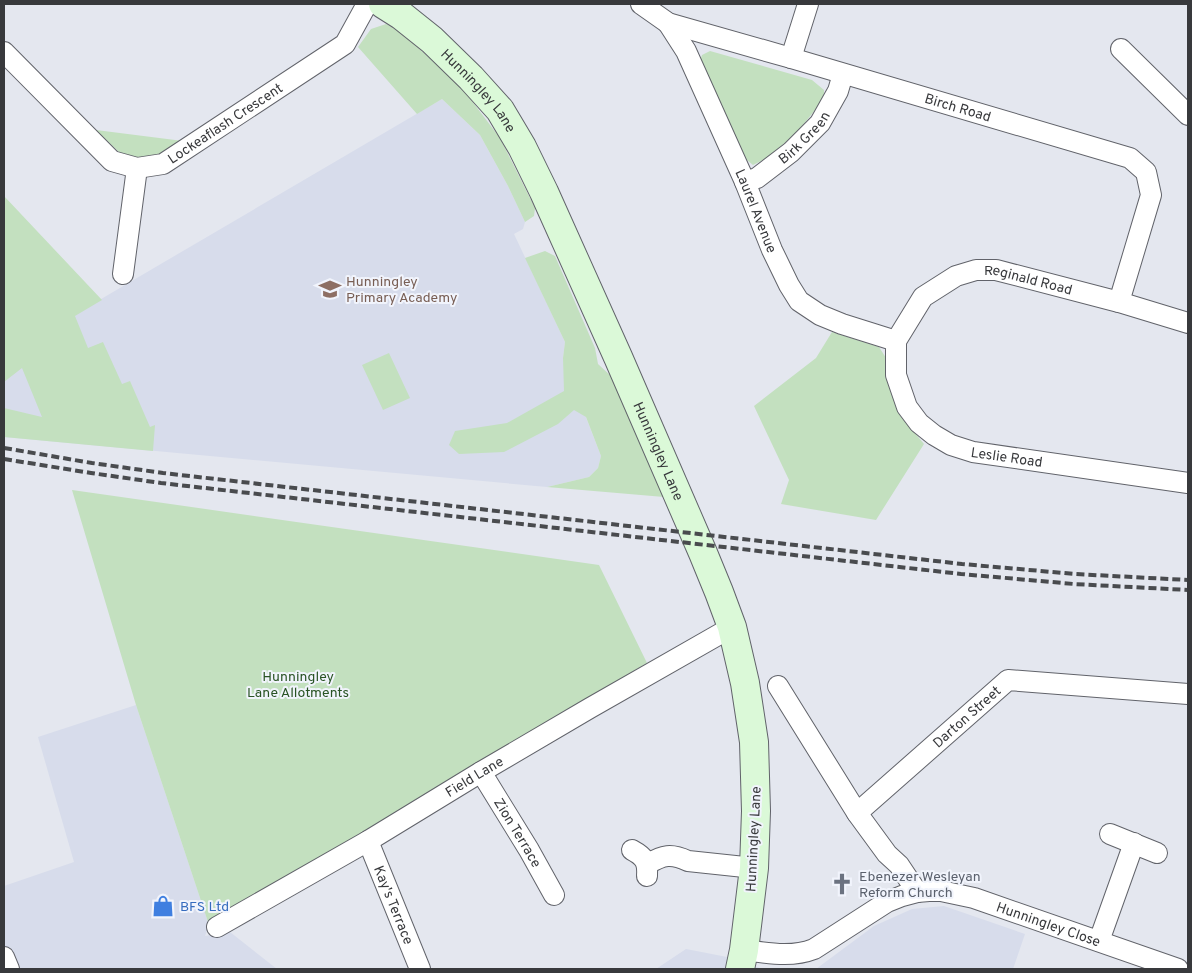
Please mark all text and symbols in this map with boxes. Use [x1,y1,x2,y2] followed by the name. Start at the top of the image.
[437,46,519,136] street label: Hunningley Lane
[165,80,286,168] street label: Lockeaflash Crescent
[922,91,993,127] street label: Birch Road
[776,109,835,168] street label: Birk Green
[730,167,779,256] street label: Laurel Avenue
[984,262,1074,300] street label: Reginald Road
[346,274,458,307] place label: Hunningley Primary Academy
[317,276,343,302] school or university icon: Hunningley Primary Academy
[629,400,686,504] street label: Hunningley Lane
[970,445,1044,472] street label: Leslie Road
[247,669,349,702] park label: Hunningley Lane Allotments
[930,683,1005,752] street label: Darton Street
[443,754,507,802] street label: Field Lane
[743,786,766,892] street label: Hunningley Lane
[489,795,544,871] street label: Zion Terrace
[369,864,416,947] street label: Kay's Terrace
[859,869,981,902] place label: Ebenezer Wesleyan Reform Church
[829,871,855,897] church icon: Ebenezer Wesleyan Reform Church
[150,893,176,919] shop icon: BFS Ltd
[180,899,229,916] place label: BFS Ltd
[994,899,1102,951] street label: Hunningley Close

